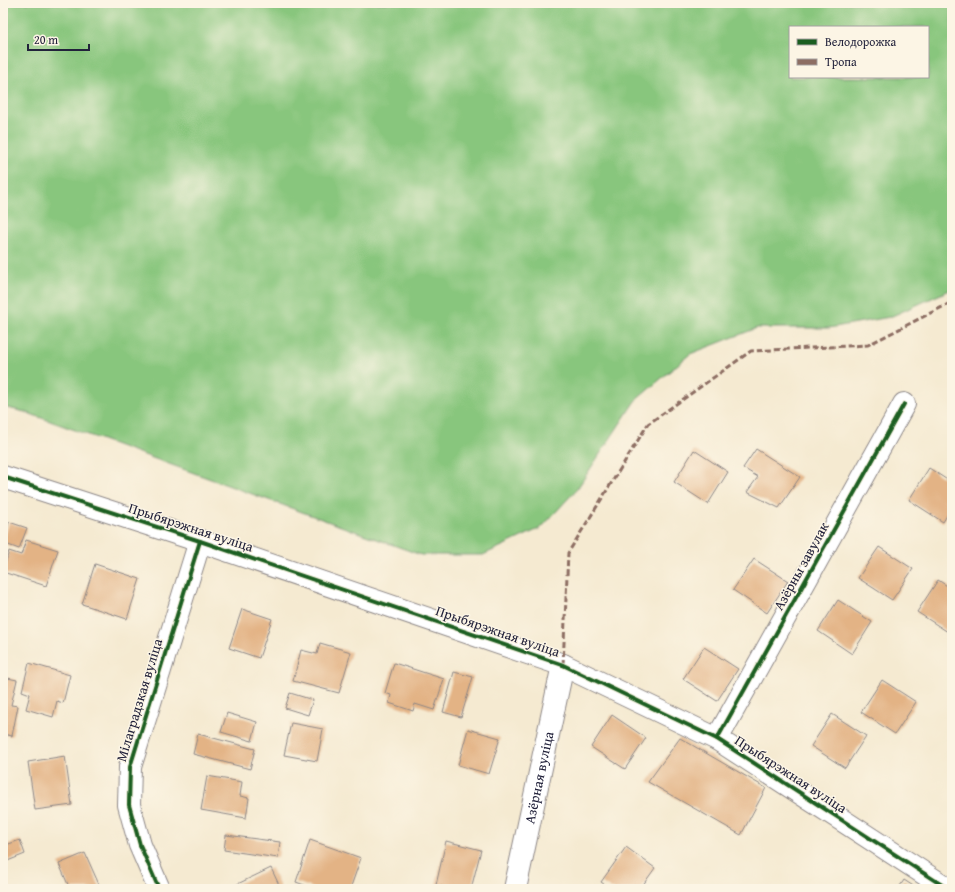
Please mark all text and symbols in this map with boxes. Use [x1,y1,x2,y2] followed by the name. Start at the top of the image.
[28,26,89,52] scale bar
[789,26,929,78] legend
[34,31,58,48] text: 20 m
[825,33,896,50] text: Велодорожка
[825,53,857,70] text: Тропа
[126,497,256,557] street label: Прыбярэжная вуліца
[768,518,834,614] street label: Азёрны завулак
[433,600,563,662] street label: Прыбярэжная вуліца
[111,636,167,764] street label: Мілаградзкая вуліца
[519,729,559,826] street label: Азёрная вуліца
[731,730,851,818] street label: Прыбярэжная вуліца

